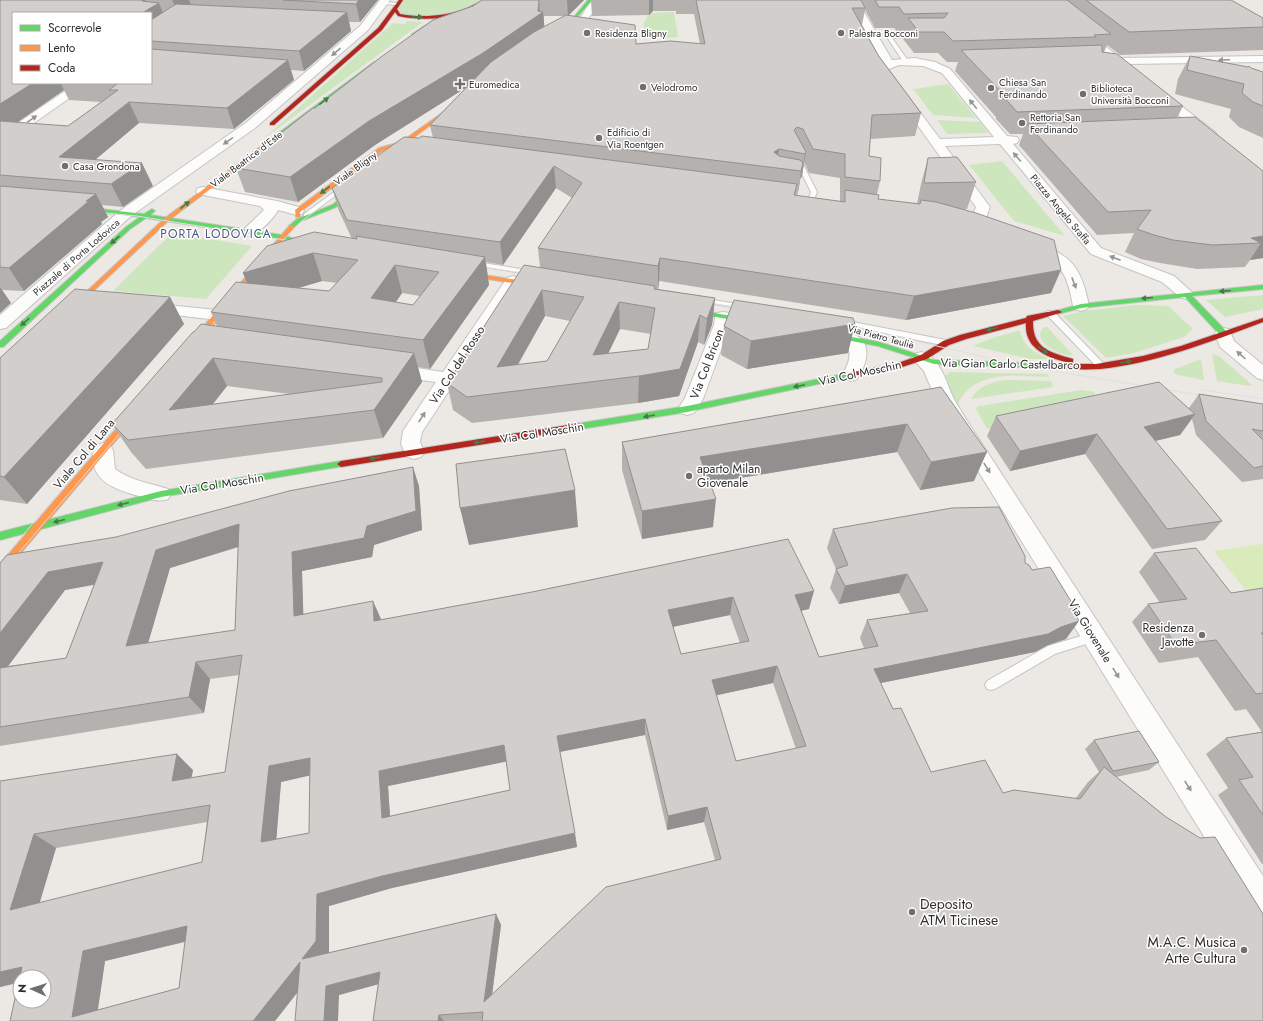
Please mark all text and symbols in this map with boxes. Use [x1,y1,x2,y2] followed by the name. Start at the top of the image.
[12,12,152,84] legend
[411,14,424,20] one-way arrow
[48,19,102,37] text: Scorrevole
[595,26,667,41] place label: Residenza Bligny
[849,26,918,41] place label: Palestra Bocconi
[582,28,592,38] marker: Residenza Bligny
[836,28,846,38] marker: Palestra Bocconi
[48,39,76,57] text: Lento
[330,48,341,57] one-way arrow
[1217,57,1230,63] one-way arrow
[48,59,76,77] text: Coda
[999,75,1048,102] place label: Chiesa San Ferdinando
[469,77,520,92] place label: Euromedica
[454,78,466,90] marker: Euromedica
[651,80,698,95] place label: Velodromo
[1091,81,1169,108] place label: Biblioteca Università Bocconi
[638,82,648,92] marker: Velodromo
[986,83,996,93] marker: Chiesa San Ferdinando
[1078,89,1088,99] marker: Biblioteca Università Bocconi
[319,97,329,105] one-way arrow
[969,98,978,109] one-way arrow
[1030,110,1080,137] place label: Rettoria San Ferdinando
[27,115,37,123] one-way arrow
[1017,118,1027,128] marker: Rettoria San Ferdinando
[607,125,664,152] place label: Edificio di Via Roentgen
[207,127,286,192] street label: Viale Beatrice d'Este
[594,133,604,143] marker: Edificio di Via Roentgen
[223,137,234,145] one-way arrow
[331,147,381,189] street label: Viale Bligny
[1013,151,1022,162] one-way arrow
[73,159,140,174] place label: Casa Grondona
[60,161,70,171] marker: Casa Grondona
[1027,171,1095,248] street label: Piazza Angelo Sraffa
[320,186,330,194] one-way arrow
[180,202,190,210] one-way arrow
[30,215,123,299] street label: Piazzale di Porta Lodovica
[160,225,272,243] district label: PORTA LODOVICA
[110,235,121,244] one-way arrow
[1109,255,1121,261] one-way arrow
[1072,277,1078,289] one-way arrow
[1219,287,1231,294] one-way arrow
[1141,294,1153,301] one-way arrow
[20,318,30,327] one-way arrow
[846,320,916,353] street label: Via Pietro Teuliè
[425,322,489,408] street label: Via Col del Rosso
[685,326,729,402] street label: Via Col Bricon
[986,326,998,332] one-way arrow
[1038,346,1048,354] one-way arrow
[1236,350,1246,360] one-way arrow
[940,354,1080,374] street label: Via Gian Carlo Castelbarco
[817,355,903,391] street label: Via Col Moschin
[1120,359,1133,365] one-way arrow
[793,383,805,389] one-way arrow
[419,411,426,423] one-way arrow
[643,413,655,419] one-way arrow
[49,415,119,493] street label: Viale Col di Lana
[499,418,585,448] street label: Via Col Moschin
[473,439,485,445] one-way arrow
[369,455,381,461] one-way arrow
[697,460,760,492] place label: aparto Milan Giovenale
[983,462,990,474] one-way arrow
[179,469,265,499] street label: Via Col Moschin
[684,471,694,481] marker: aparto Milan Giovenale
[117,501,129,507] one-way arrow
[53,518,65,524] one-way arrow
[1063,596,1117,666] street label: Via Giovenale
[1143,619,1194,651] place label: Residenza Javotte
[1197,630,1207,640] marker: Residenza Javotte
[1112,668,1120,678] one-way arrow
[1184,781,1192,791] one-way arrow
[920,894,998,930] place label: Deposito ATM Ticinese
[907,907,917,917] marker: Deposito ATM Ticinese
[1147,932,1236,968] place label: M.A.C. Musica Arte Cultura
[1239,945,1249,955] marker: M.A.C. Musica Arte Cultura
[12,969,52,1009] north arrow
[14,984,30,993] text: N

